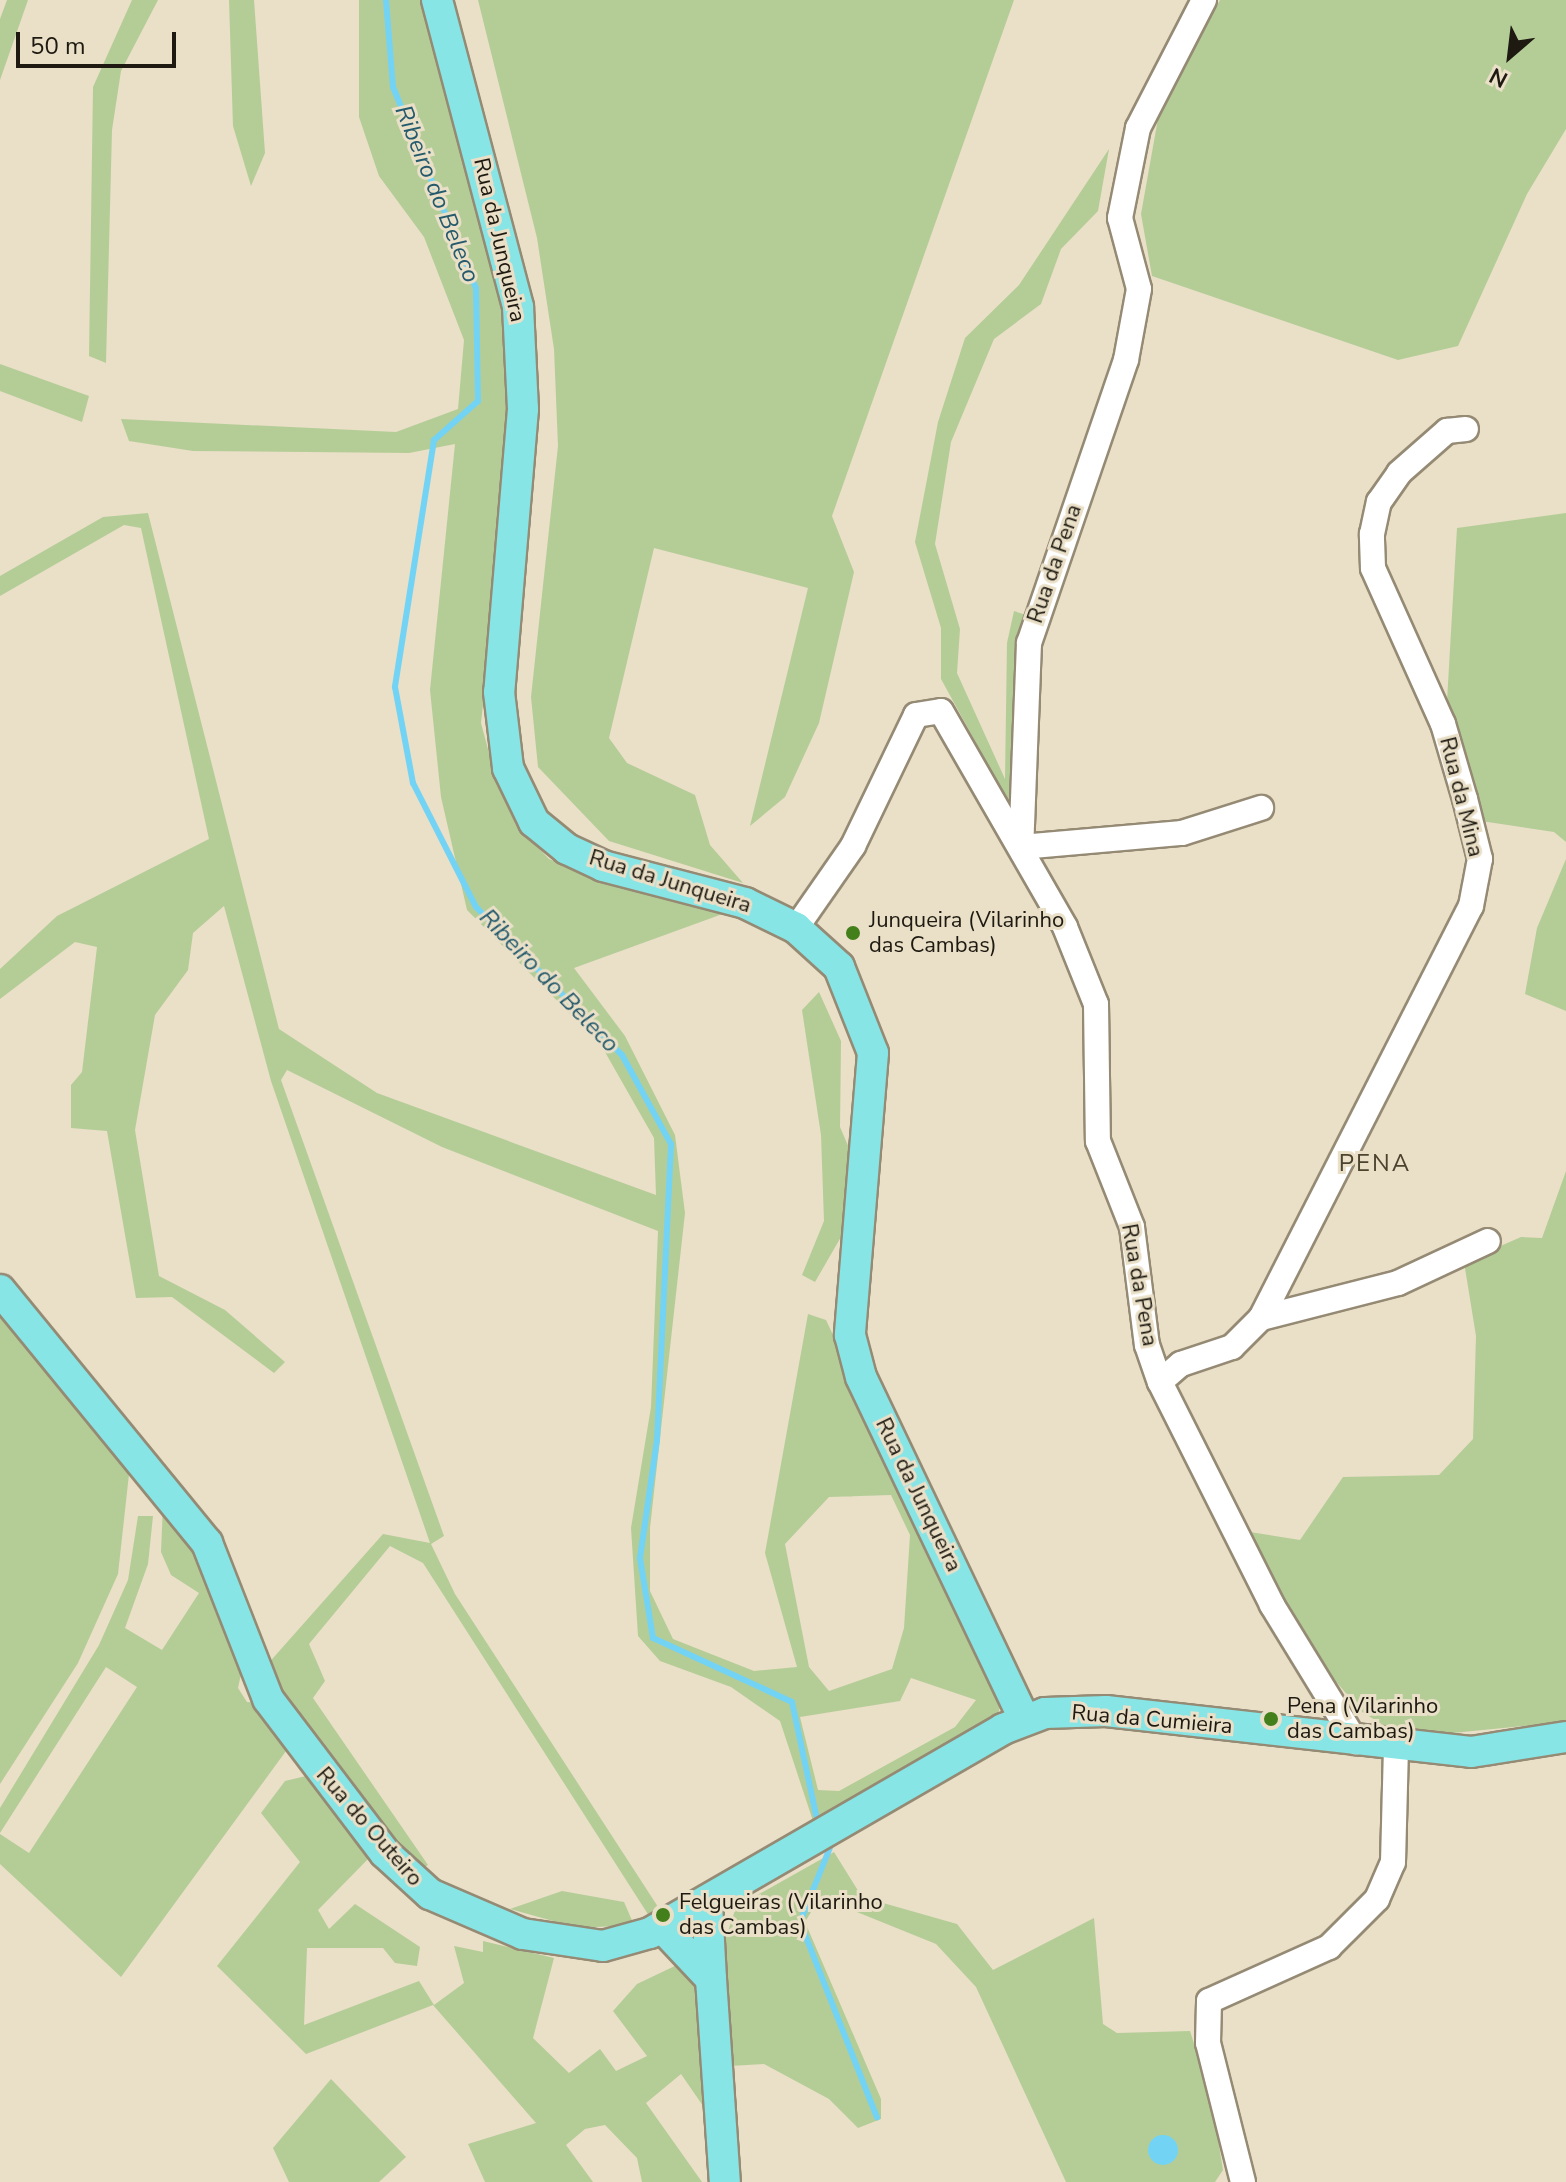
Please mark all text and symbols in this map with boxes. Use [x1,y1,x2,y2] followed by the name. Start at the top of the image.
[20,16,180,66] scale bar
[1470,16,1550,96] north arrow
[30,30,86,62] text: 50 m
[1484,60,1513,94] text: N
[388,101,486,287] water label: Ribeiro do Beleco
[467,155,531,325] street label: Rua da Junqueira
[1022,501,1088,627] street label: Rua da Pena
[1433,734,1489,860] street label: Rua da Mina
[586,845,754,919] street label: Rua da Junqueira
[473,903,625,1059] water label: Ribeiro do Beleco
[869,907,1064,958] place label: Junqueira (Vilarinho das Cambas)
[844,924,862,942] marker: Junqueira (Vilarinho das Cambas)
[1339,1150,1411,1178] district label: PENA
[1115,1222,1163,1348] street label: Rua da Pena
[869,1414,967,1576] street label: Rua da Junqueira
[1287,1693,1438,1744] place label: Pena (Vilarinho das Cambas)
[1070,1700,1234,1740] street label: Rua da Cumieira
[1262,1710,1280,1728] marker: Pena (Vilarinho das Cambas)
[310,1762,428,1892] street label: Rua do Outeiro
[679,1889,883,1940] place label: Felgueiras (Vilarinho das Cambas)
[654,1906,672,1924] marker: Felgueiras (Vilarinho das Cambas)

